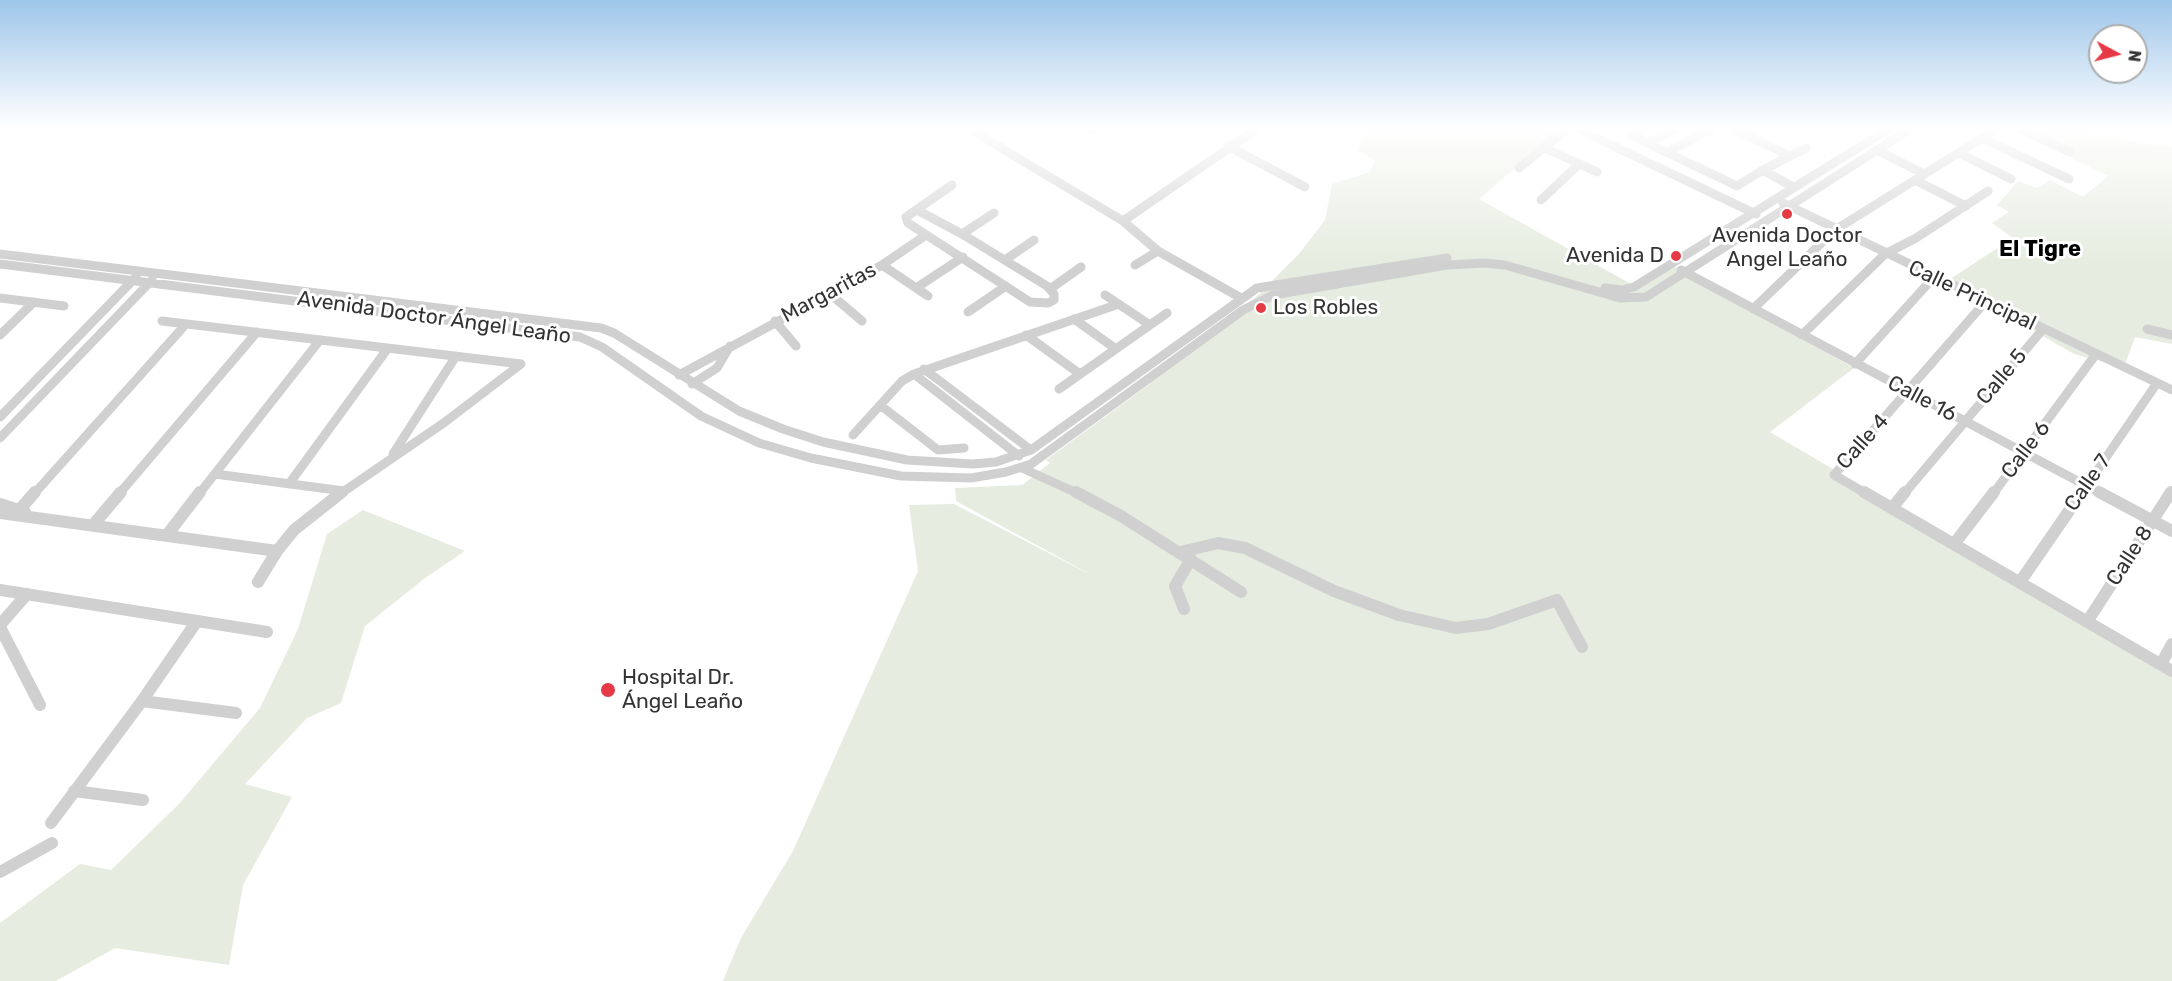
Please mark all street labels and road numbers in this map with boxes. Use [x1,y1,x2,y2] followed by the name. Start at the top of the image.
[1904,255,2040,337] street label: Calle Principal
[777,258,881,328] street label: Margaritas
[296,286,572,350] street label: Avenida Doctor Ángel Leaño
[1971,344,2033,410] street label: Calle 5
[1883,370,1961,428] street label: Calle 16
[1832,409,1894,475] street label: Calle 4
[1996,416,2056,484] street label: Calle 6
[2059,450,2117,516] street label: Calle 7
[2101,521,2159,591] street label: Calle 8

